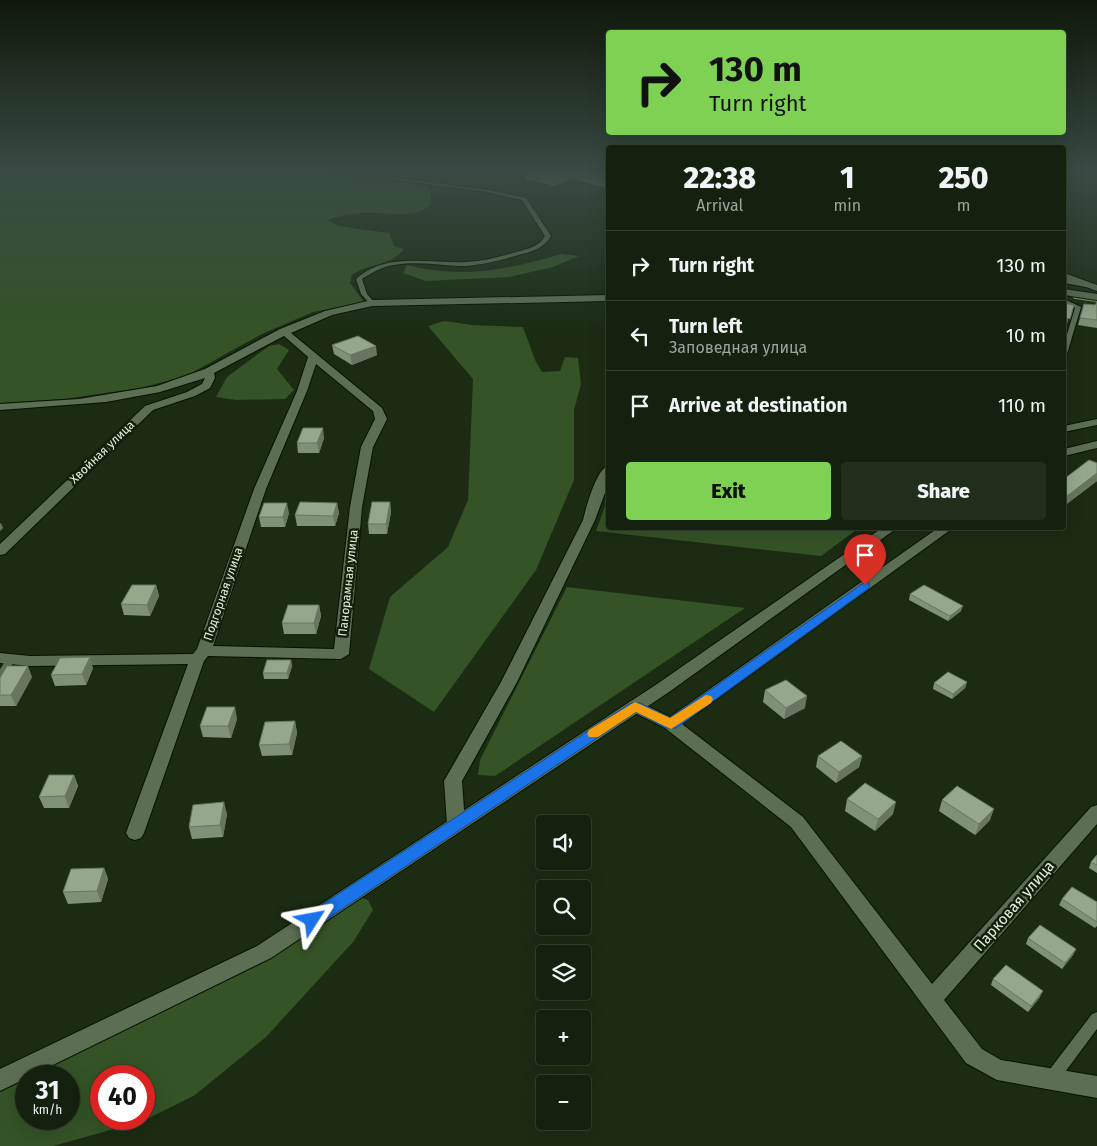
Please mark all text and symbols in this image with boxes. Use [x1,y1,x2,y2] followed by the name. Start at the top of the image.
[709,48,802,90] text: 130 m
[626,50,691,115] icon: right
[709,90,806,117] text: Turn right
[683,160,756,196] text: 22:38
[840,160,854,196] text: 1
[939,160,989,196] text: 250
[696,196,743,215] text: Arrival
[834,196,861,215] text: min
[957,196,970,215] text: m
[626,252,654,280] icon: right
[669,254,754,277] text: Turn right
[996,254,1046,277] text: 130 m
[669,315,743,338] text: Turn left
[626,322,654,350] icon: left
[1006,324,1046,347] text: 10 m
[669,338,807,357] text: Заповедная улица
[626,392,654,420] icon: arrive
[669,394,848,417] text: Arrive at destination
[998,394,1046,417] text: 110 m
[67,418,137,486] street label: Хвойная улица
[626,462,831,520] button: Exit
[841,462,1046,520] button: Share
[335,529,361,637] street label: Панорамная улица
[844,534,886,585] pin
[851,541,879,569] icon: arrive
[201,546,245,642] street label: Подгорная улица
[536,815,591,1130] map controls
[536,815,591,870] button: sound
[970,857,1058,955] street label: Парковая улица
[536,880,591,935] button: search
[285,893,337,945] position arrow
[536,945,591,1000] button: layers
[536,1010,591,1065] button: +
[90,1065,155,1130] speed limit sign: 40
[536,1075,591,1130] button: −
[35,1076,60,1106] text: 31
[33,1103,62,1117] text: km/h

